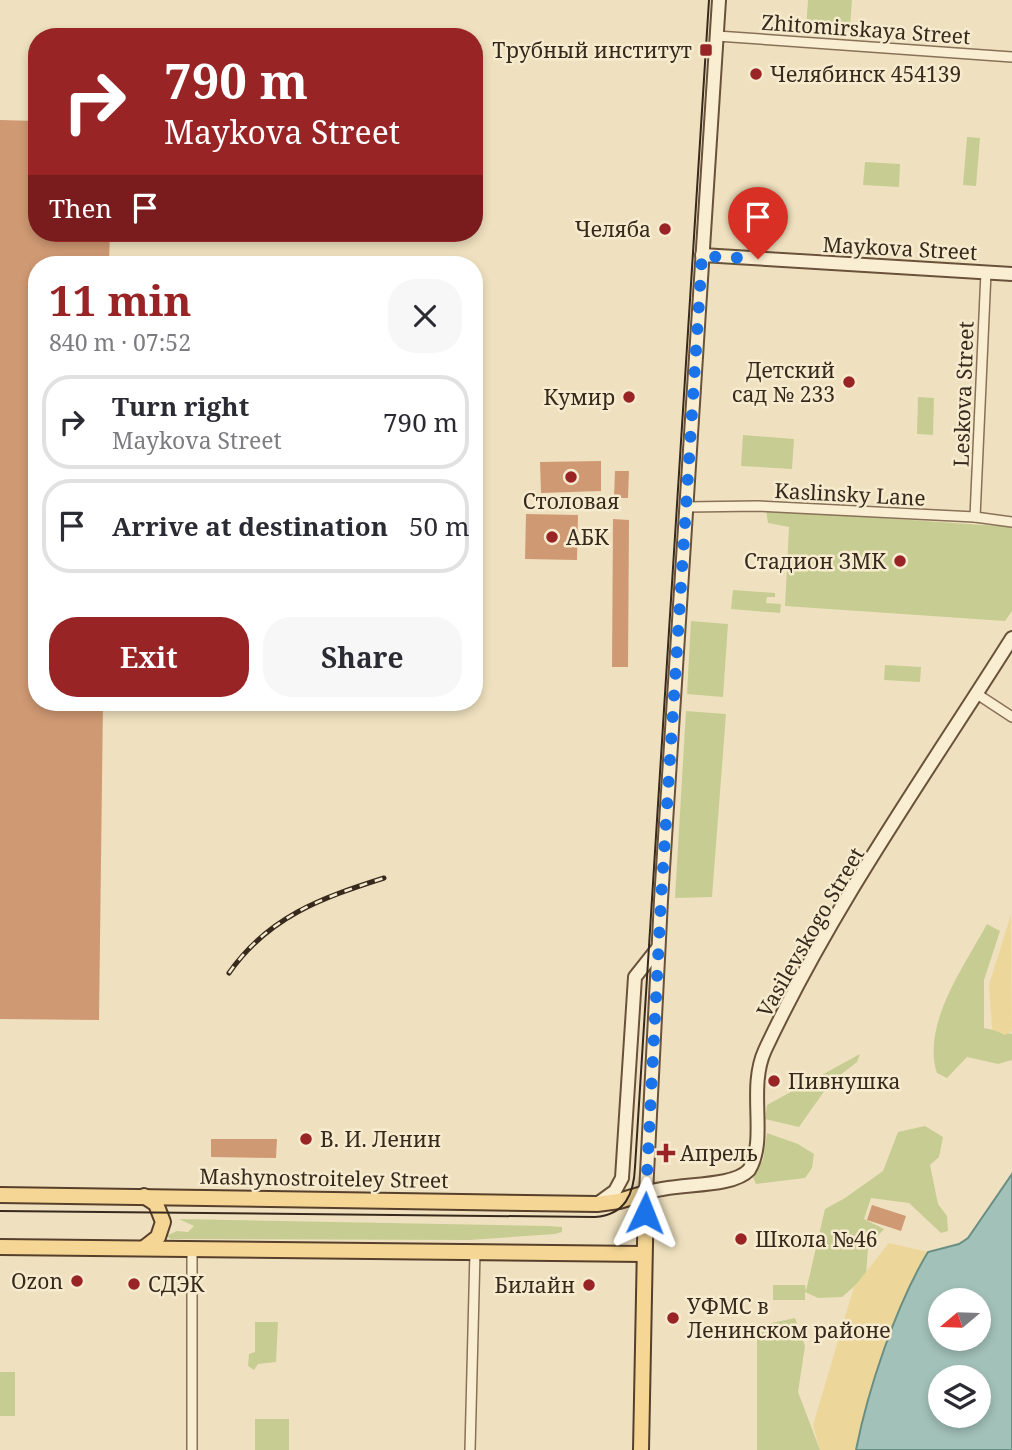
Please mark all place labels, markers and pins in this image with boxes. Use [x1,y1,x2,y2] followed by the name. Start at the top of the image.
[492,36,692,64] place label: Трубный институт
[698,42,714,58] marker: Трубный институт
[770,60,961,88] place label: Челябинск 454139
[748,66,764,82] marker: Челябинск 454139
[728,187,788,259] pin
[575,215,651,243] place label: Челяба
[657,221,673,237] marker: Челяба
[732,356,835,408] place label: Детский сад № 233
[841,374,857,390] marker: Детский сад № 233
[543,383,615,411] place label: Кумир
[621,389,637,405] marker: Кумир
[563,469,579,485] marker: Столовая
[523,487,619,515] place label: Столовая
[566,523,609,551] place label: АБК
[544,529,560,545] marker: АБК
[744,547,886,575] place label: Стадион ЗМК
[892,553,908,569] marker: Стадион ЗМК
[788,1067,901,1095] place label: Пивнушка
[766,1073,782,1089] marker: Пивнушка
[320,1125,441,1153] place label: В. И. Ленин
[298,1131,314,1147] marker: В. И. Ленин
[680,1139,757,1167] place label: Апрель
[658,1145,674,1161] marker: Апрель
[755,1225,877,1253] place label: Школа №46
[733,1231,749,1247] marker: Школа №46
[11,1267,63,1295] place label: Ozon
[148,1270,205,1298] place label: СДЭК
[495,1271,575,1299] place label: Билайн
[69,1273,85,1289] marker: Ozon
[126,1276,142,1292] marker: СДЭК
[581,1277,597,1293] marker: Билайн
[687,1292,891,1344] place label: УФМС в Ленинском районе
[665,1310,681,1326] marker: УФМС в Ленинском районе

